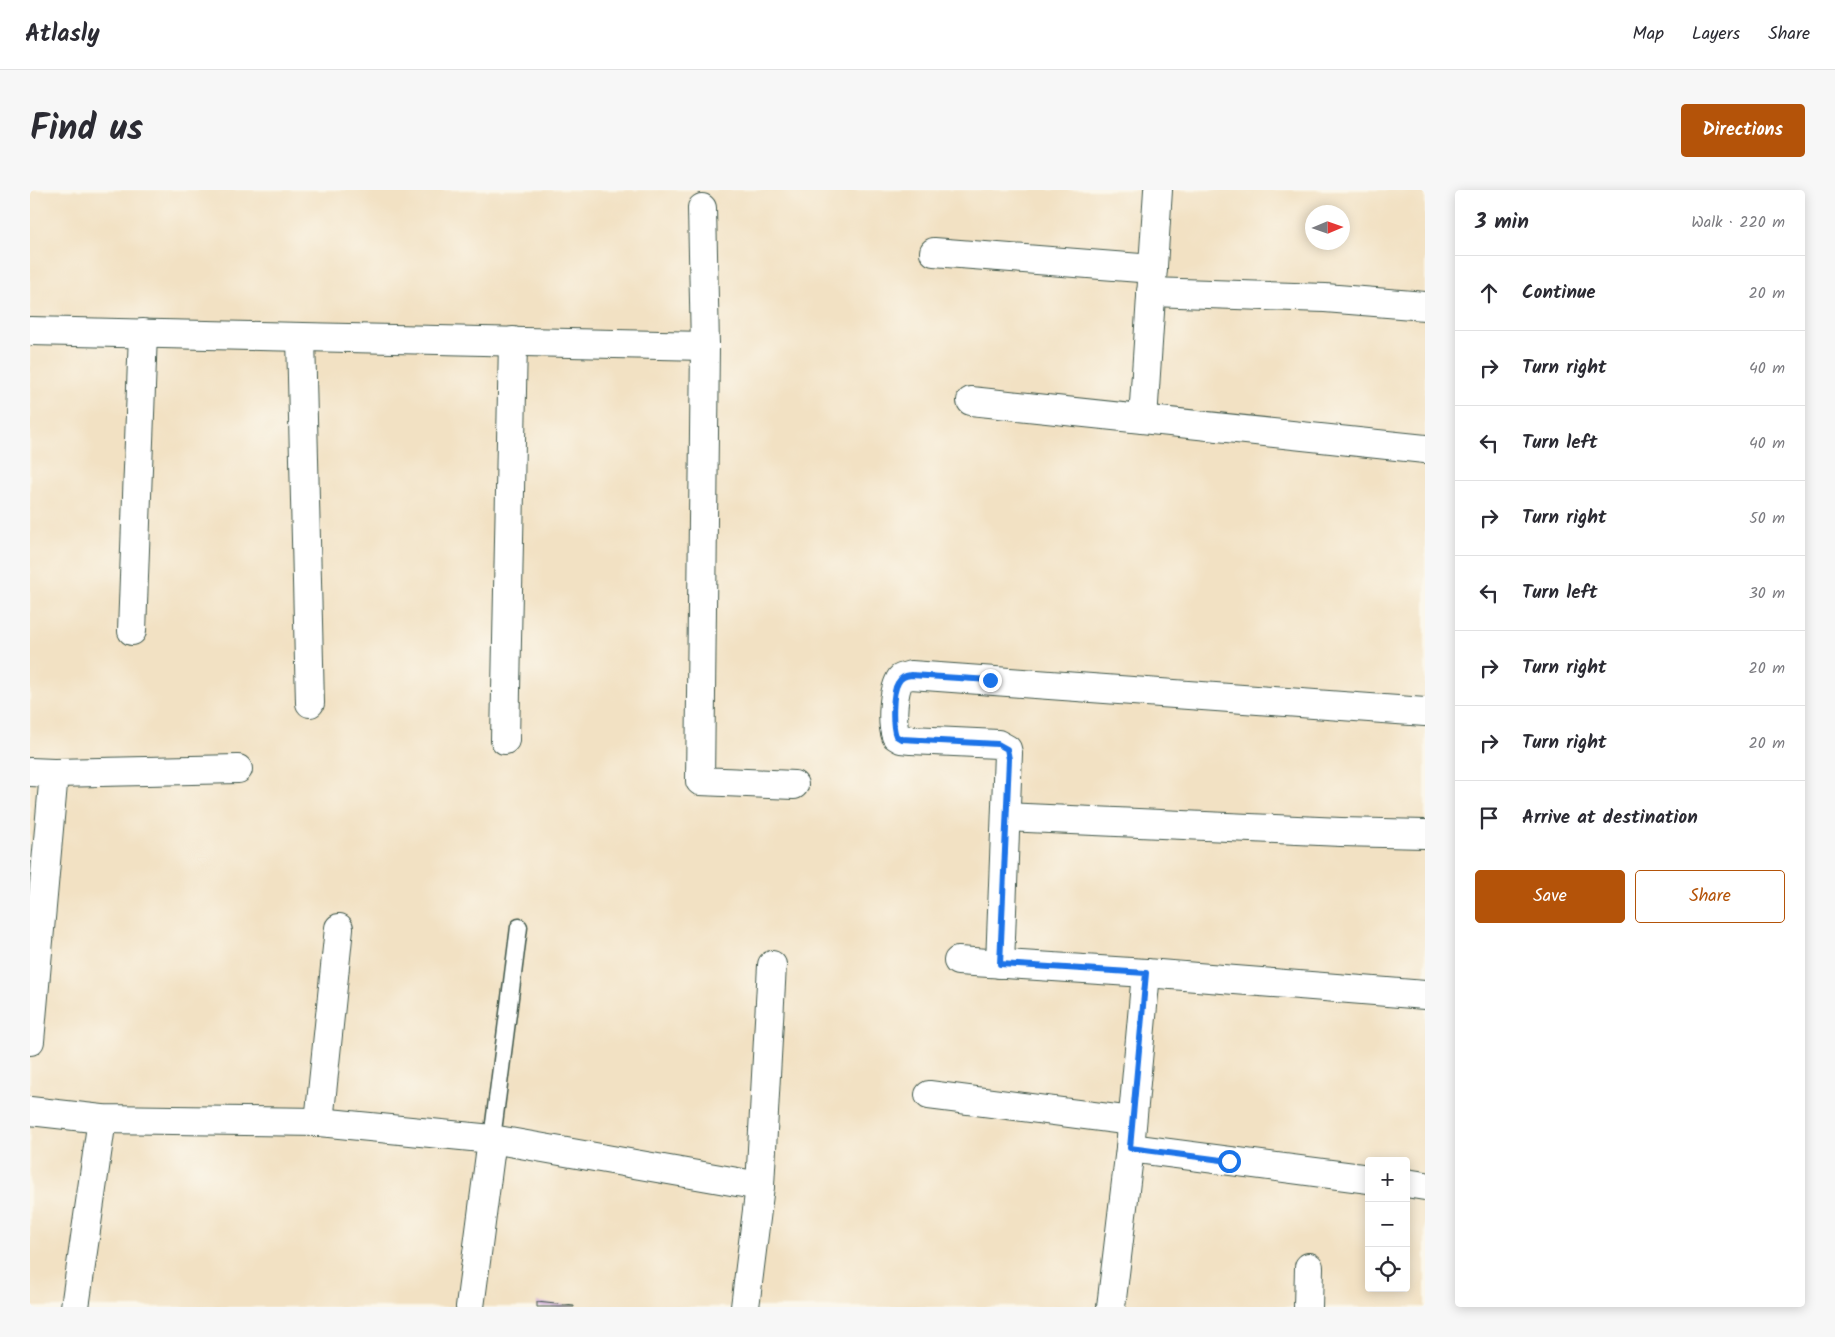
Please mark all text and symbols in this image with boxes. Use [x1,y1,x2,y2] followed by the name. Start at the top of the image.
[25,15,100,54] text: Atlasly
[1633,20,1664,49] text: Map
[1692,20,1740,49] text: Layers
[1768,20,1810,49] text: Share
[30,102,143,158] text: Find us
[1681,104,1805,157] button: Directions
[1305,205,1350,250] north arrow
[1475,206,1529,239] text: 3 min
[1691,210,1785,235] text: Walk · 220 m
[1522,278,1595,308] text: Continue
[1475,279,1503,307] icon: ahead
[1749,281,1785,306] text: 20 m
[1522,353,1607,383] text: Turn right
[1475,354,1503,382] icon: right
[1749,356,1785,381] text: 40 m
[1522,428,1597,458] text: Turn left
[1475,429,1503,457] icon: left
[1749,431,1785,456] text: 40 m
[1522,503,1607,533] text: Turn right
[1475,504,1503,532] icon: right
[1749,506,1785,531] text: 50 m
[1522,578,1597,608] text: Turn left
[1475,579,1503,607] icon: left
[1749,581,1785,606] text: 30 m
[1522,653,1607,683] text: Turn right
[1475,654,1503,682] icon: right
[1749,656,1785,681] text: 20 m
[979,669,1002,692] route end
[1522,728,1607,758] text: Turn right
[1475,729,1503,757] icon: right
[1749,731,1785,756] text: 20 m
[1522,803,1698,833] text: Arrive at destination
[1475,804,1503,832] icon: arrive
[1475,870,1625,923] button: Save
[1635,870,1785,923] button: Share
[1218,1150,1241,1173] route start
[1365,1157,1410,1292] map controls
[1365,1157,1410,1202] button: +
[1365,1202,1410,1247] button: −
[1365,1247,1410,1292] button: locate

